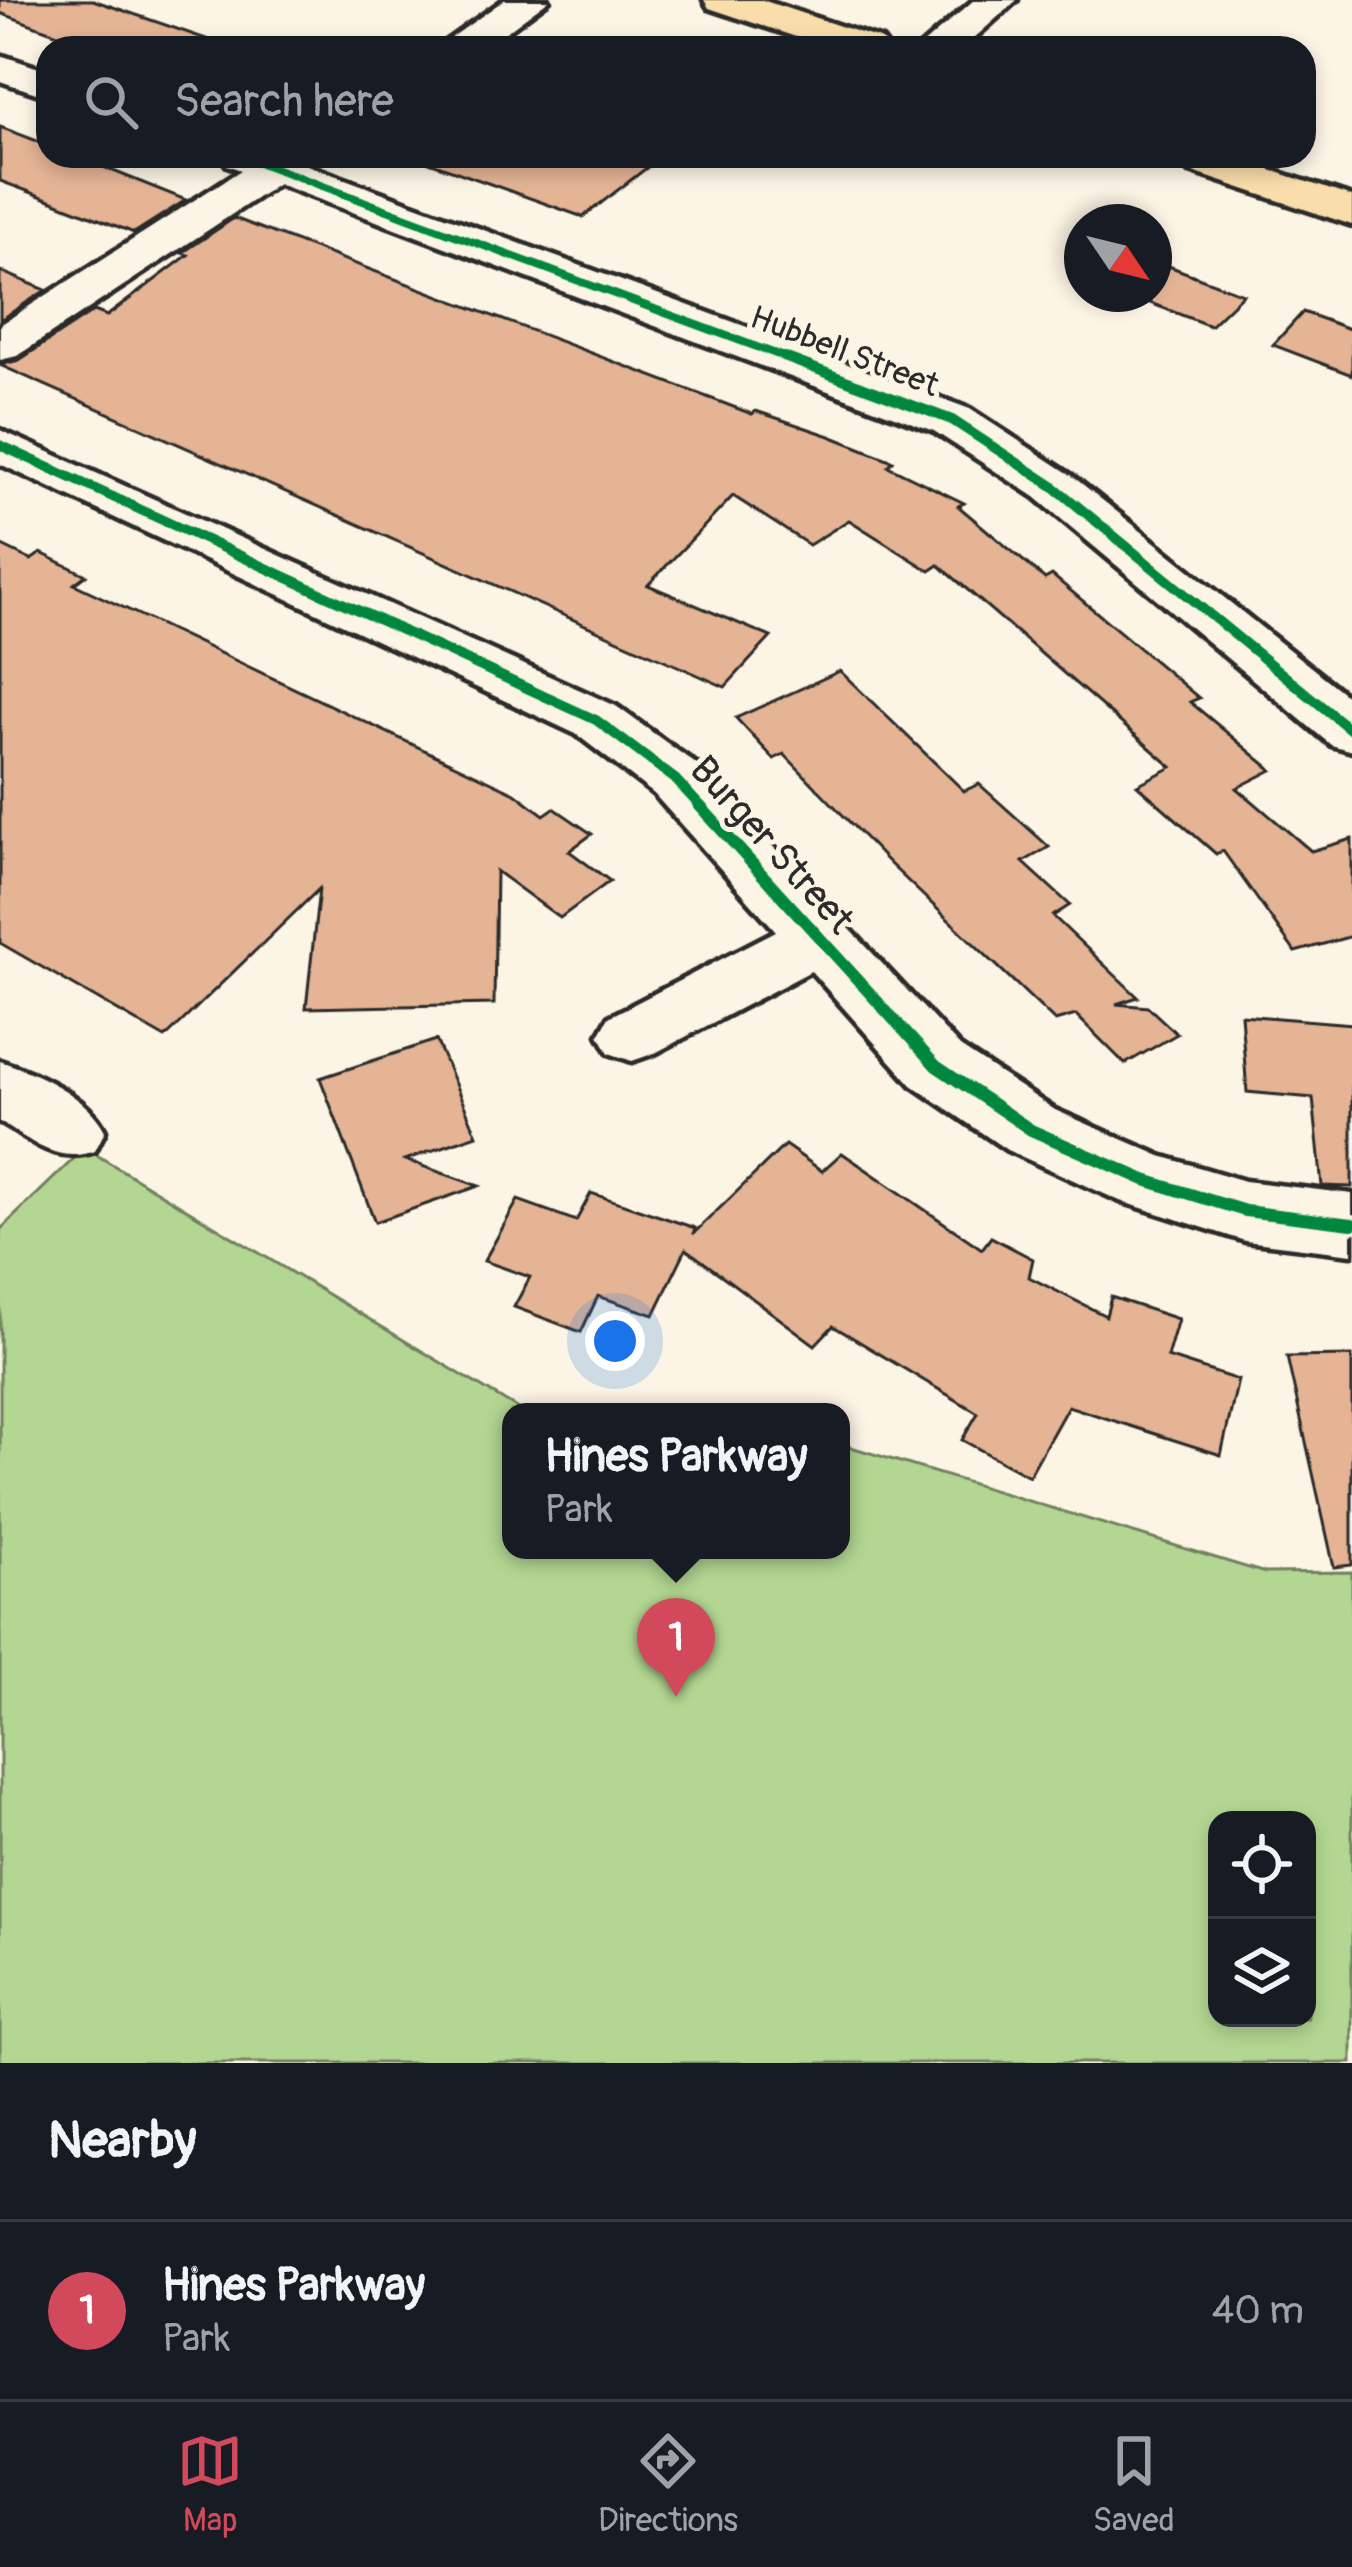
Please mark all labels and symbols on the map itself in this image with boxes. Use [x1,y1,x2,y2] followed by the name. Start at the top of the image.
[1064,204,1172,312] north arrow
[744,297,945,406] street label: Hubbell Street
[679,746,865,944] street label: Burger Street
[585,1311,645,1371] your location
[637,1598,715,1697] pin: 1

